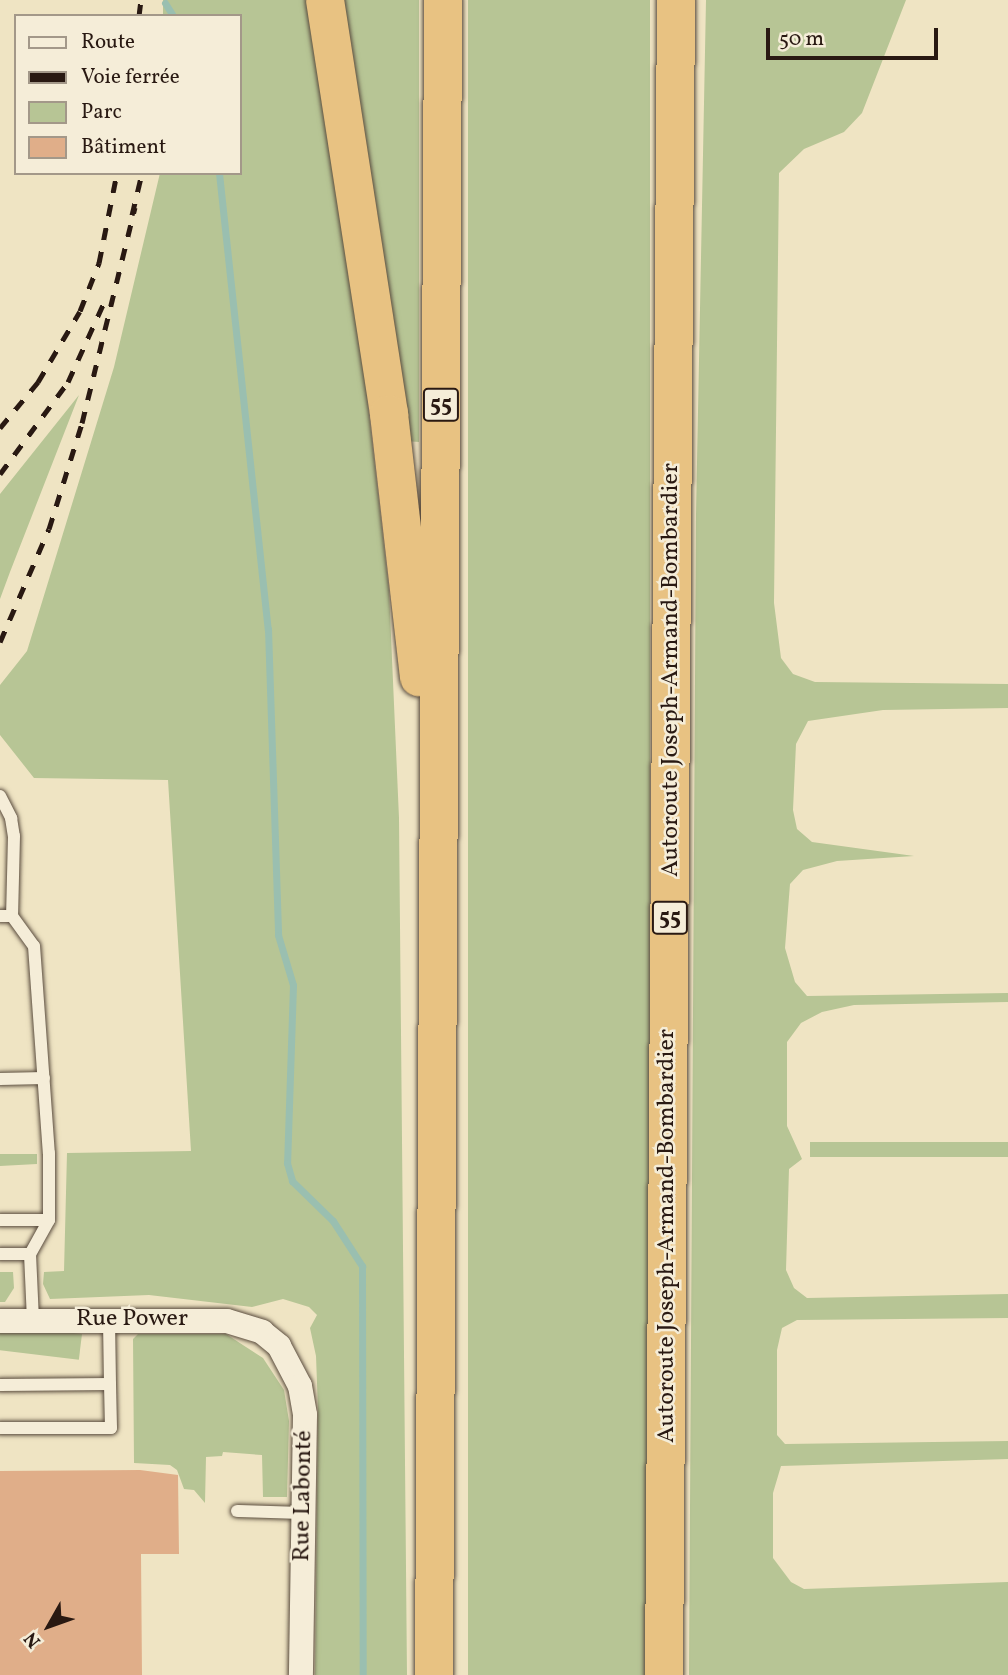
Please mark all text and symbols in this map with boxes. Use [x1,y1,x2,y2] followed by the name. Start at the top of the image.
[14,14,242,175] legend
[770,14,942,58] scale bar
[779,25,824,54] text: 50 m
[81,28,135,57] text: Route
[81,63,180,92] text: Voie ferrée
[81,98,122,127] text: Parc
[81,133,166,162] text: Bâtiment
[422,386,460,424] road number: 55
[658,463,686,877] street label: Autoroute Joseph-Armand-Bombardier
[651,898,689,937] road number: 55
[654,1029,682,1443] street label: Autoroute Joseph-Armand-Bombardier
[76,1306,188,1334] street label: Rue Power
[288,1430,320,1562] street label: Rue Labonté
[14,1591,84,1661] north arrow
[19,1626,47,1653] text: N

